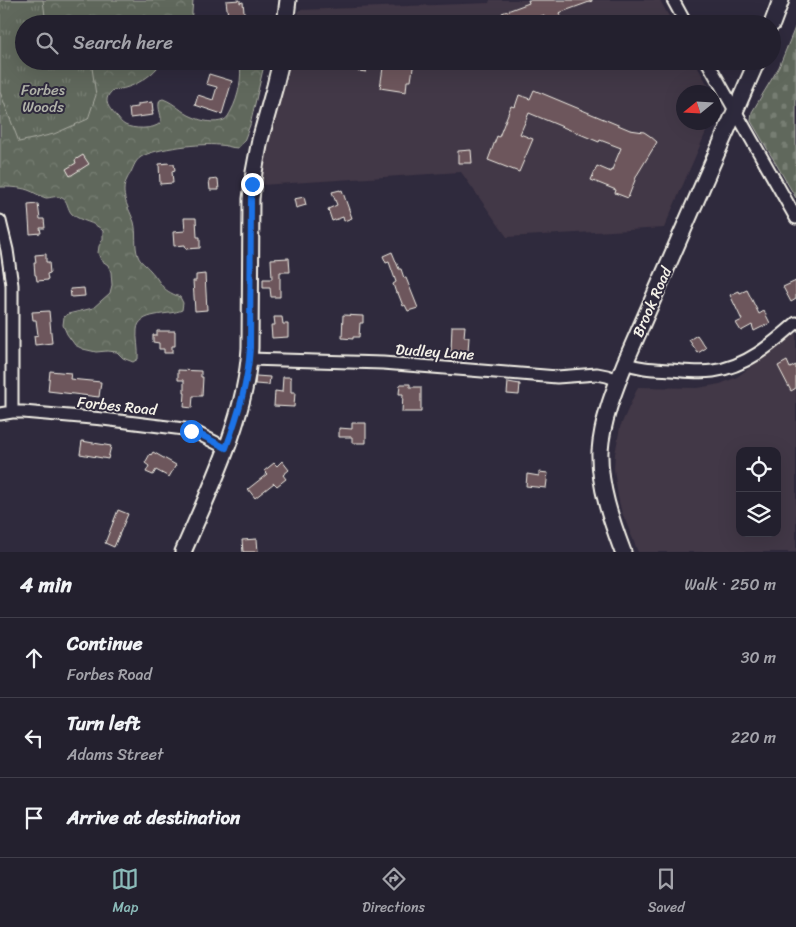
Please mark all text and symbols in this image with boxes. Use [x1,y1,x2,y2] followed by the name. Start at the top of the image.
[15,15,781,70] search box
[73,26,173,59] text: Search here
[33,29,61,57] icon: search
[21,77,66,120] park label: Forbes Woods
[676,85,721,130] north arrow
[241,173,264,196] route end
[625,262,680,341] street label: Brook Road
[395,336,475,368] street label: Dudley Lane
[76,389,159,423] street label: Forbes Road
[180,420,203,443] route start
[736,447,781,537] map controls
[736,447,781,492] button: locate
[736,492,781,537] button: layers
[20,566,72,604] text: 4 min
[684,570,776,599] text: Walk · 250 m
[67,627,143,660] text: Continue
[741,643,776,672] text: 30 m
[20,644,48,672] icon: ahead
[67,660,152,689] text: Forbes Road
[67,707,140,740] text: Turn left
[731,723,776,752] text: 220 m
[20,724,48,752] icon: left
[67,740,163,769] text: Adams Street
[67,801,240,834] text: Arrive at destination
[20,804,48,832] icon: arrive
[111,865,139,920] tab: Map
[362,865,425,920] tab: Directions
[648,865,685,920] tab: Saved

